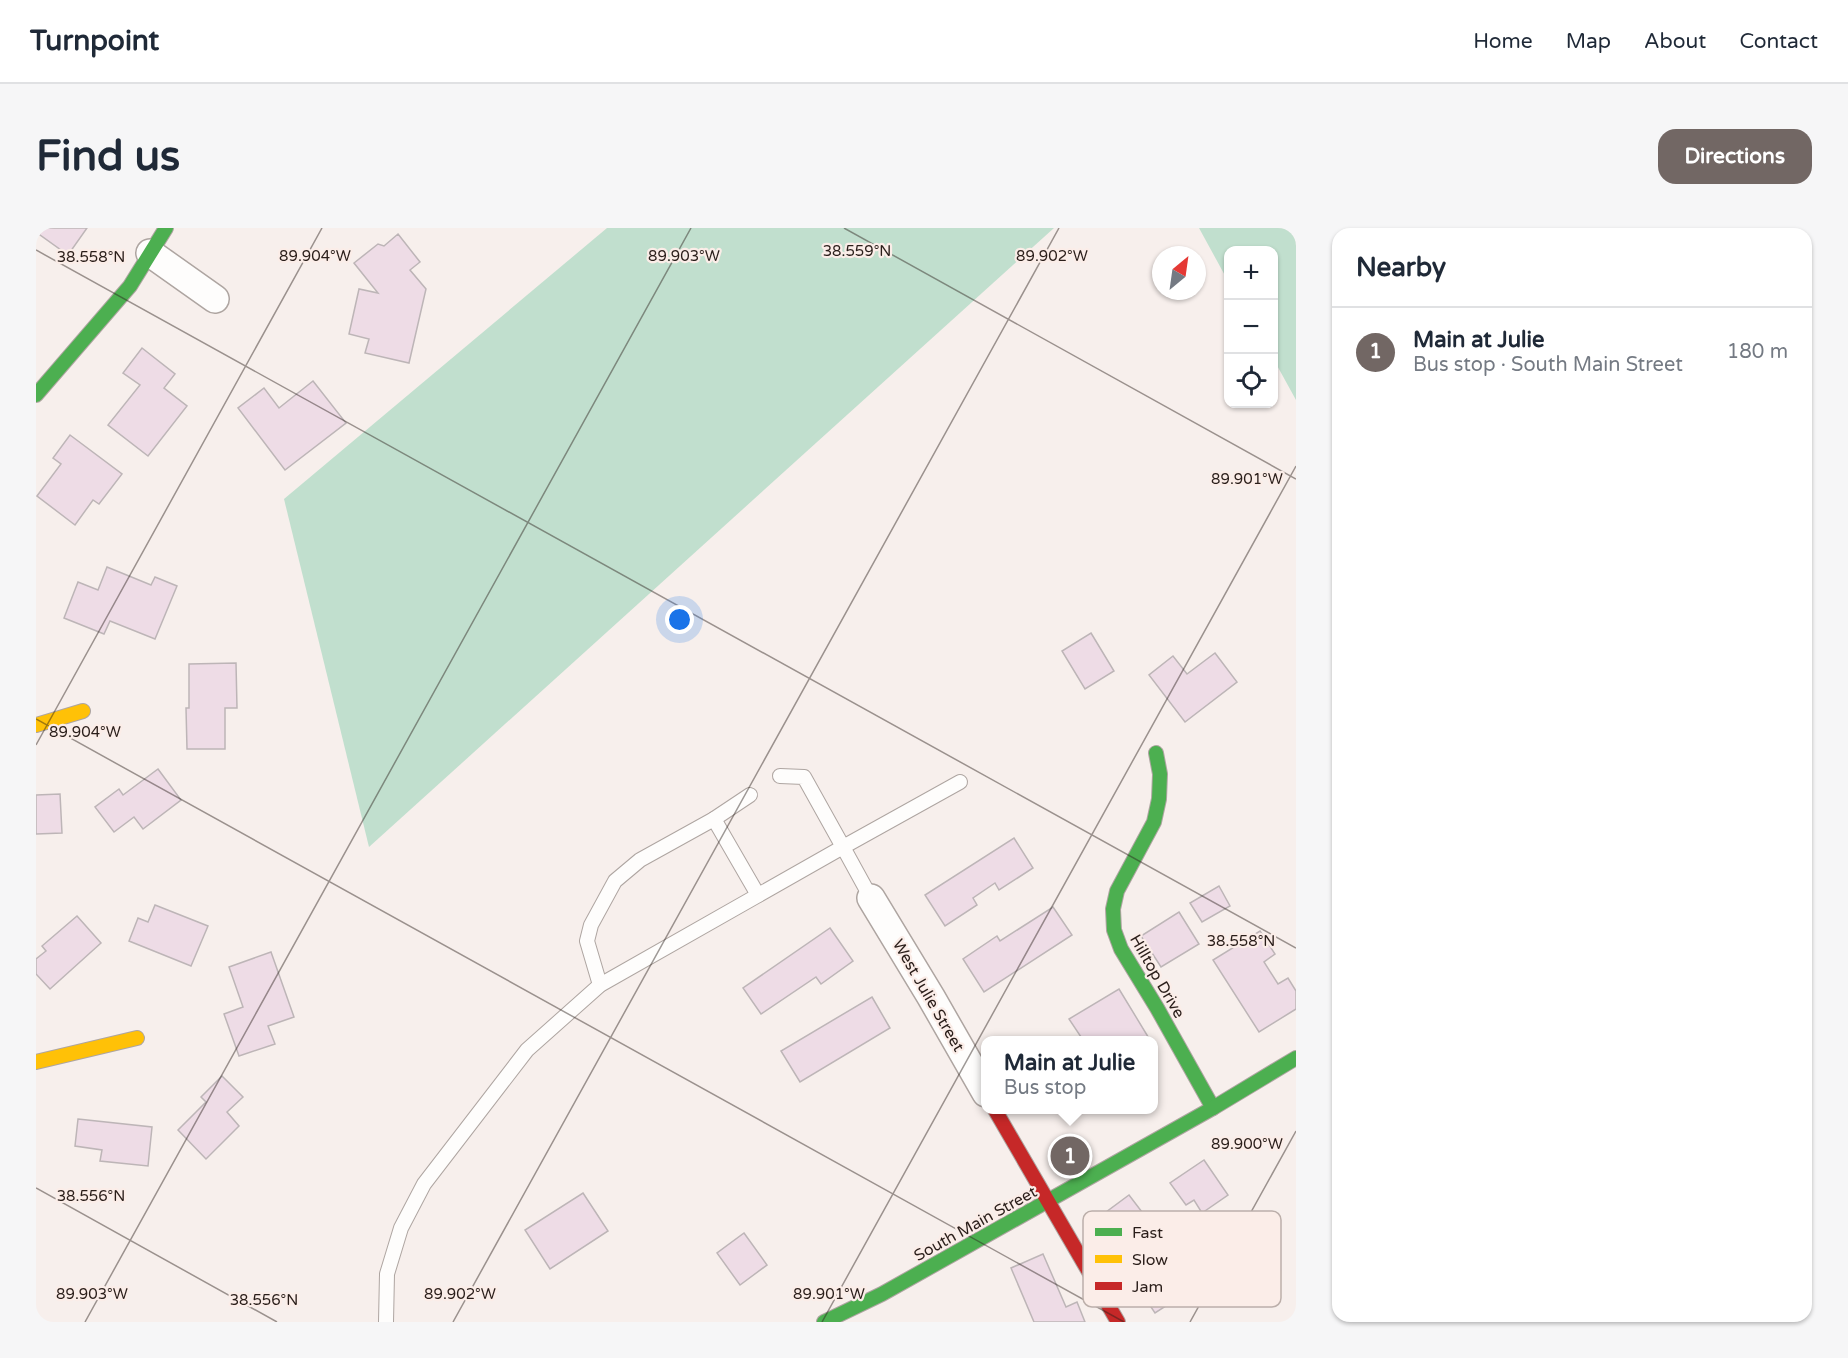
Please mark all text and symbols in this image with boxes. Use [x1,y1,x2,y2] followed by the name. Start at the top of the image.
[30,24,159,58] text: Turnpoint
[1473,29,1533,54] text: Home
[1566,29,1611,54] text: Map
[1644,29,1706,54] text: About
[1739,29,1818,54] text: Contact
[1658,129,1812,184] button: Directions
[36,131,180,182] text: Find us
[823,242,891,260] text: 38.559°N
[1152,246,1206,300] north arrow
[1224,246,1278,408] map controls
[1224,246,1278,300] button: +
[279,247,351,265] text: 89.904°W
[648,247,720,265] text: 89.903°W
[1016,247,1088,265] text: 89.902°W
[57,248,125,266] text: 38.558°N
[1356,252,1446,283] text: Nearby
[1224,300,1278,354] button: −
[1413,327,1545,353] text: Main at Julie
[1369,340,1382,364] text: 1
[1727,340,1788,364] text: 180 m
[1413,353,1683,377] text: Bus stop · South Main Street
[1224,354,1278,408] button: locate
[1211,470,1283,488] text: 89.901°W
[665,605,694,634] your location
[49,723,121,741] text: 89.904°W
[1125,931,1189,1022] street label: Hilltop Drive
[1207,932,1275,950] text: 38.558°N
[888,936,968,1055] street label: West Julie Street
[981,1036,1158,1114] popup
[1004,1050,1135,1076] text: Main at Julie
[1004,1076,1086,1100] text: Bus stop
[1050,1134,1090,1178] pin: 1
[1211,1135,1283,1153] text: 89.900°W
[911,1182,1040,1266] street label: South Main Street
[57,1187,125,1205] text: 38.556°N
[1083,1211,1281,1307] legend
[1132,1223,1163,1243] text: Fast
[1132,1250,1168,1270] text: Slow
[1132,1277,1163,1297] text: Jam
[56,1285,128,1303] text: 89.903°W
[424,1285,496,1303] text: 89.902°W
[793,1285,865,1303] text: 89.901°W
[230,1291,298,1309] text: 38.556°N

